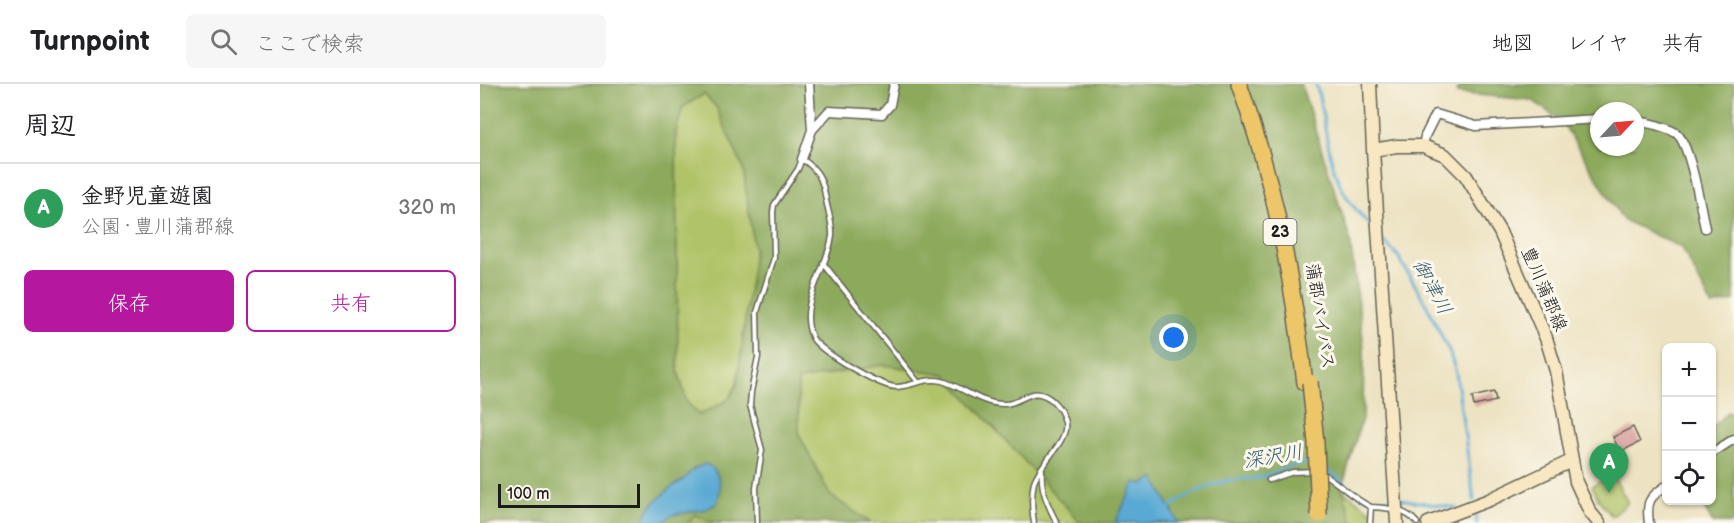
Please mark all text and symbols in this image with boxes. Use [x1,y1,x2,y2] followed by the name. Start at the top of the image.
[186,14,606,68] search box
[30,25,150,58] text: Turnpoint
[207,25,240,58] icon: search
[255,31,365,58] text: ここで検索
[1492,31,1534,56] text: 地図
[1567,31,1629,56] text: レイヤ
[1662,31,1704,56] text: 共有
[1590,102,1644,156] north arrow
[24,111,76,142] text: 周辺
[81,183,213,210] text: 金野児童遊園
[37,196,50,220] text: A
[398,196,456,220] text: 320 m
[81,215,234,239] text: 公園 · 豊川蒲郡線
[1264,219,1296,245] road number: 23
[1517,243,1571,335] street label: 豊川蒲郡線
[1407,255,1457,319] water label: 御津川
[1301,261,1339,371] street label: 蒲郡バイパス
[24,270,234,332] button: 保存
[246,270,456,332] button: 共有
[1159,323,1188,352] your location
[1662,343,1716,505] map controls
[1662,343,1716,397] button: +
[1662,397,1716,451] button: −
[1241,440,1305,474] water label: 深沢川
[1590,444,1628,493] pin: A
[1662,451,1716,505] button: locate
[498,481,640,508] scale bar
[507,485,550,504] text: 100 m

